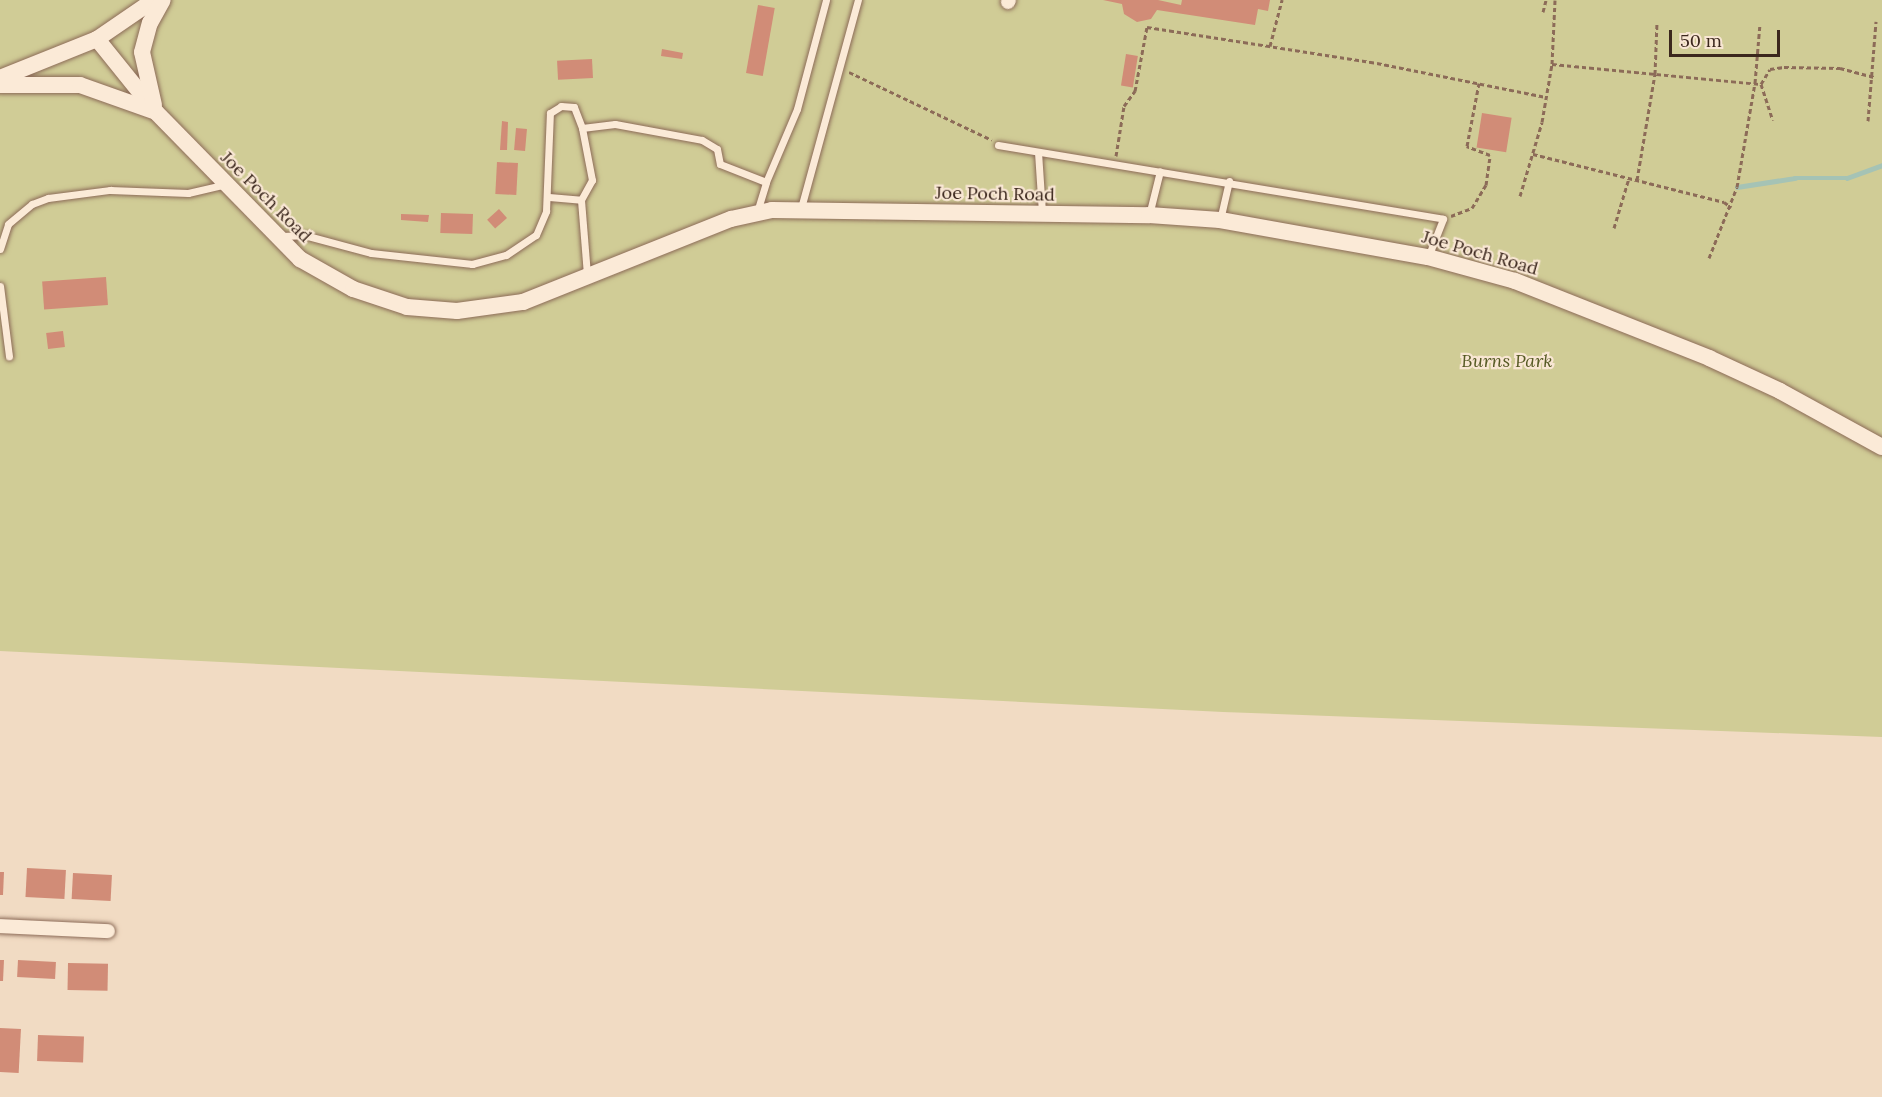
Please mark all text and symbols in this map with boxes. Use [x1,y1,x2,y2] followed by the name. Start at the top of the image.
[1672,18,1783,56] scale bar
[1680,29,1722,52] text: 50 m
[216,147,316,247] street label: Joe Poch Road
[935,182,1055,206] street label: Joe Poch Road
[1419,226,1541,280] street label: Joe Poch Road
[1461,350,1553,372] park label: Burns Park

